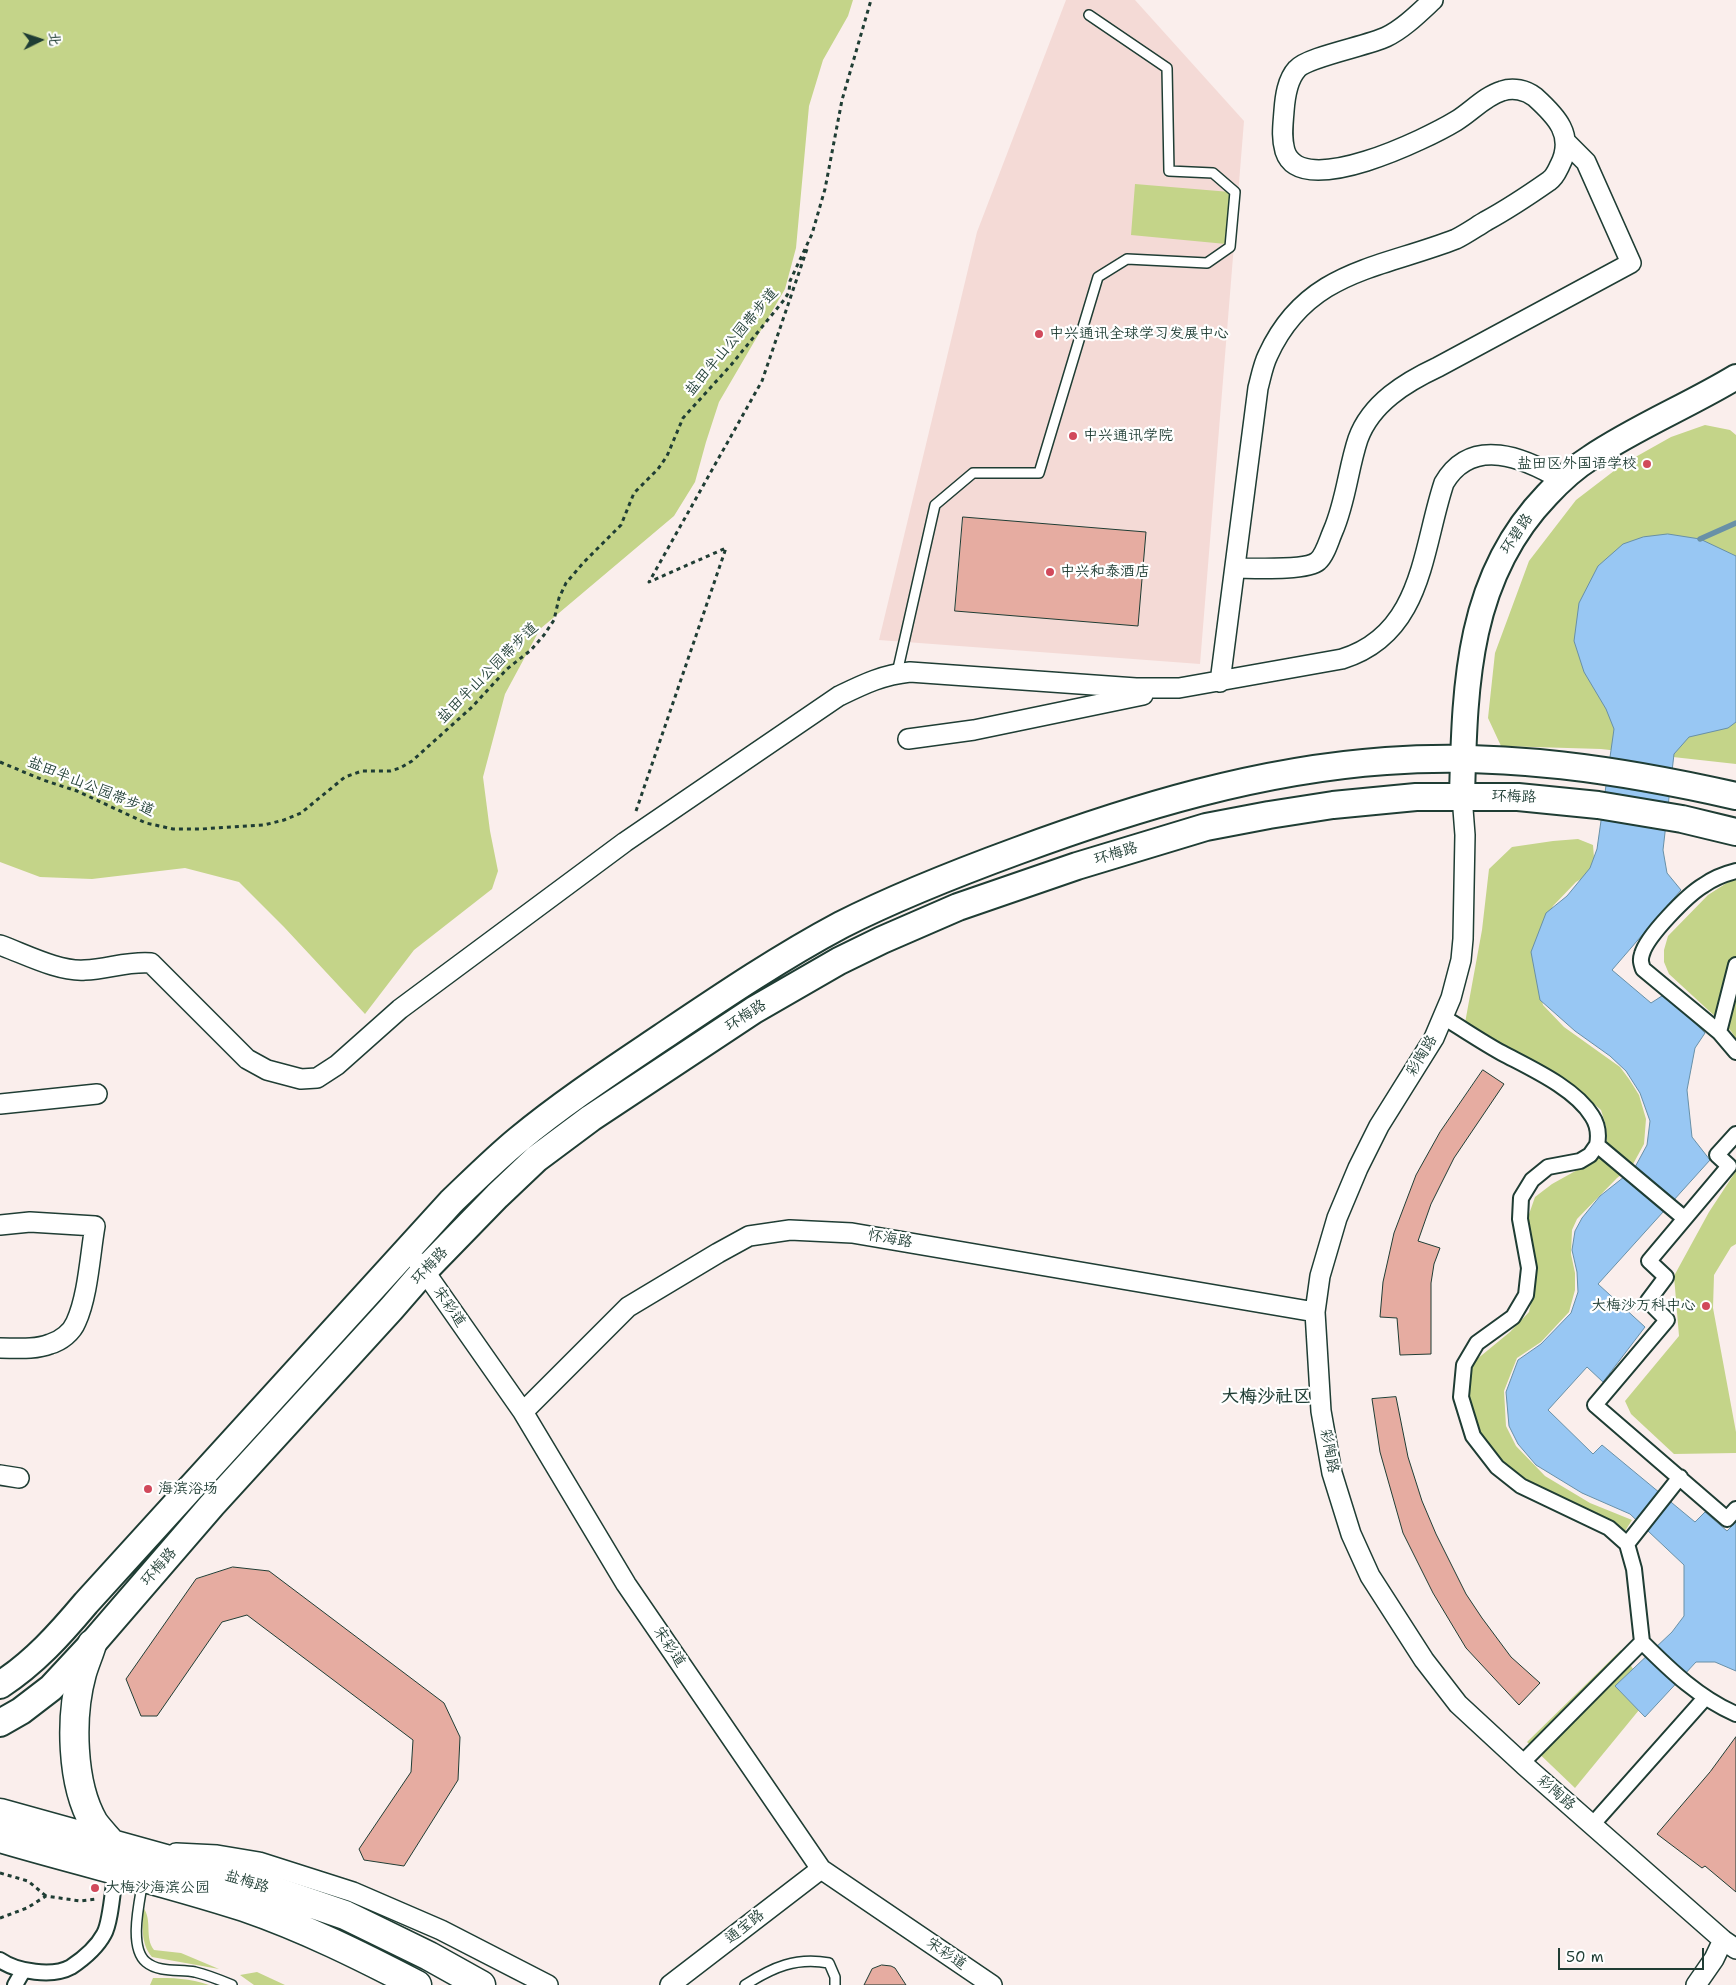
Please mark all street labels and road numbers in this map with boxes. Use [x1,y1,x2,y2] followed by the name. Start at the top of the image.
[682,285,782,399] street label: 盐田半山公园带步道
[1497,510,1537,558] street label: 环碧路
[434,619,542,727] street label: 盐田半山公园带步道
[25,753,157,821] street label: 盐田半山公园带步道
[1491,787,1537,807] street label: 环梅路
[1092,839,1140,869] street label: 环梅路
[722,996,770,1036] street label: 环梅路
[1403,1032,1441,1080] street label: 彩陶路
[866,1226,914,1252] street label: 怀海路
[408,1243,452,1289] street label: 环梅路
[429,1283,469,1331] street label: 宋彩道
[1316,1427,1342,1475] street label: 彩陶路
[137,1544,181,1590] street label: 环梅路
[649,1623,689,1671] street label: 宋彩道
[1533,1771,1579,1815] street label: 彩陶路
[223,1867,271,1897] street label: 盐梅路
[722,1906,768,1948] street label: 通宝路
[922,1934,970,1974] street label: 宋彩道

